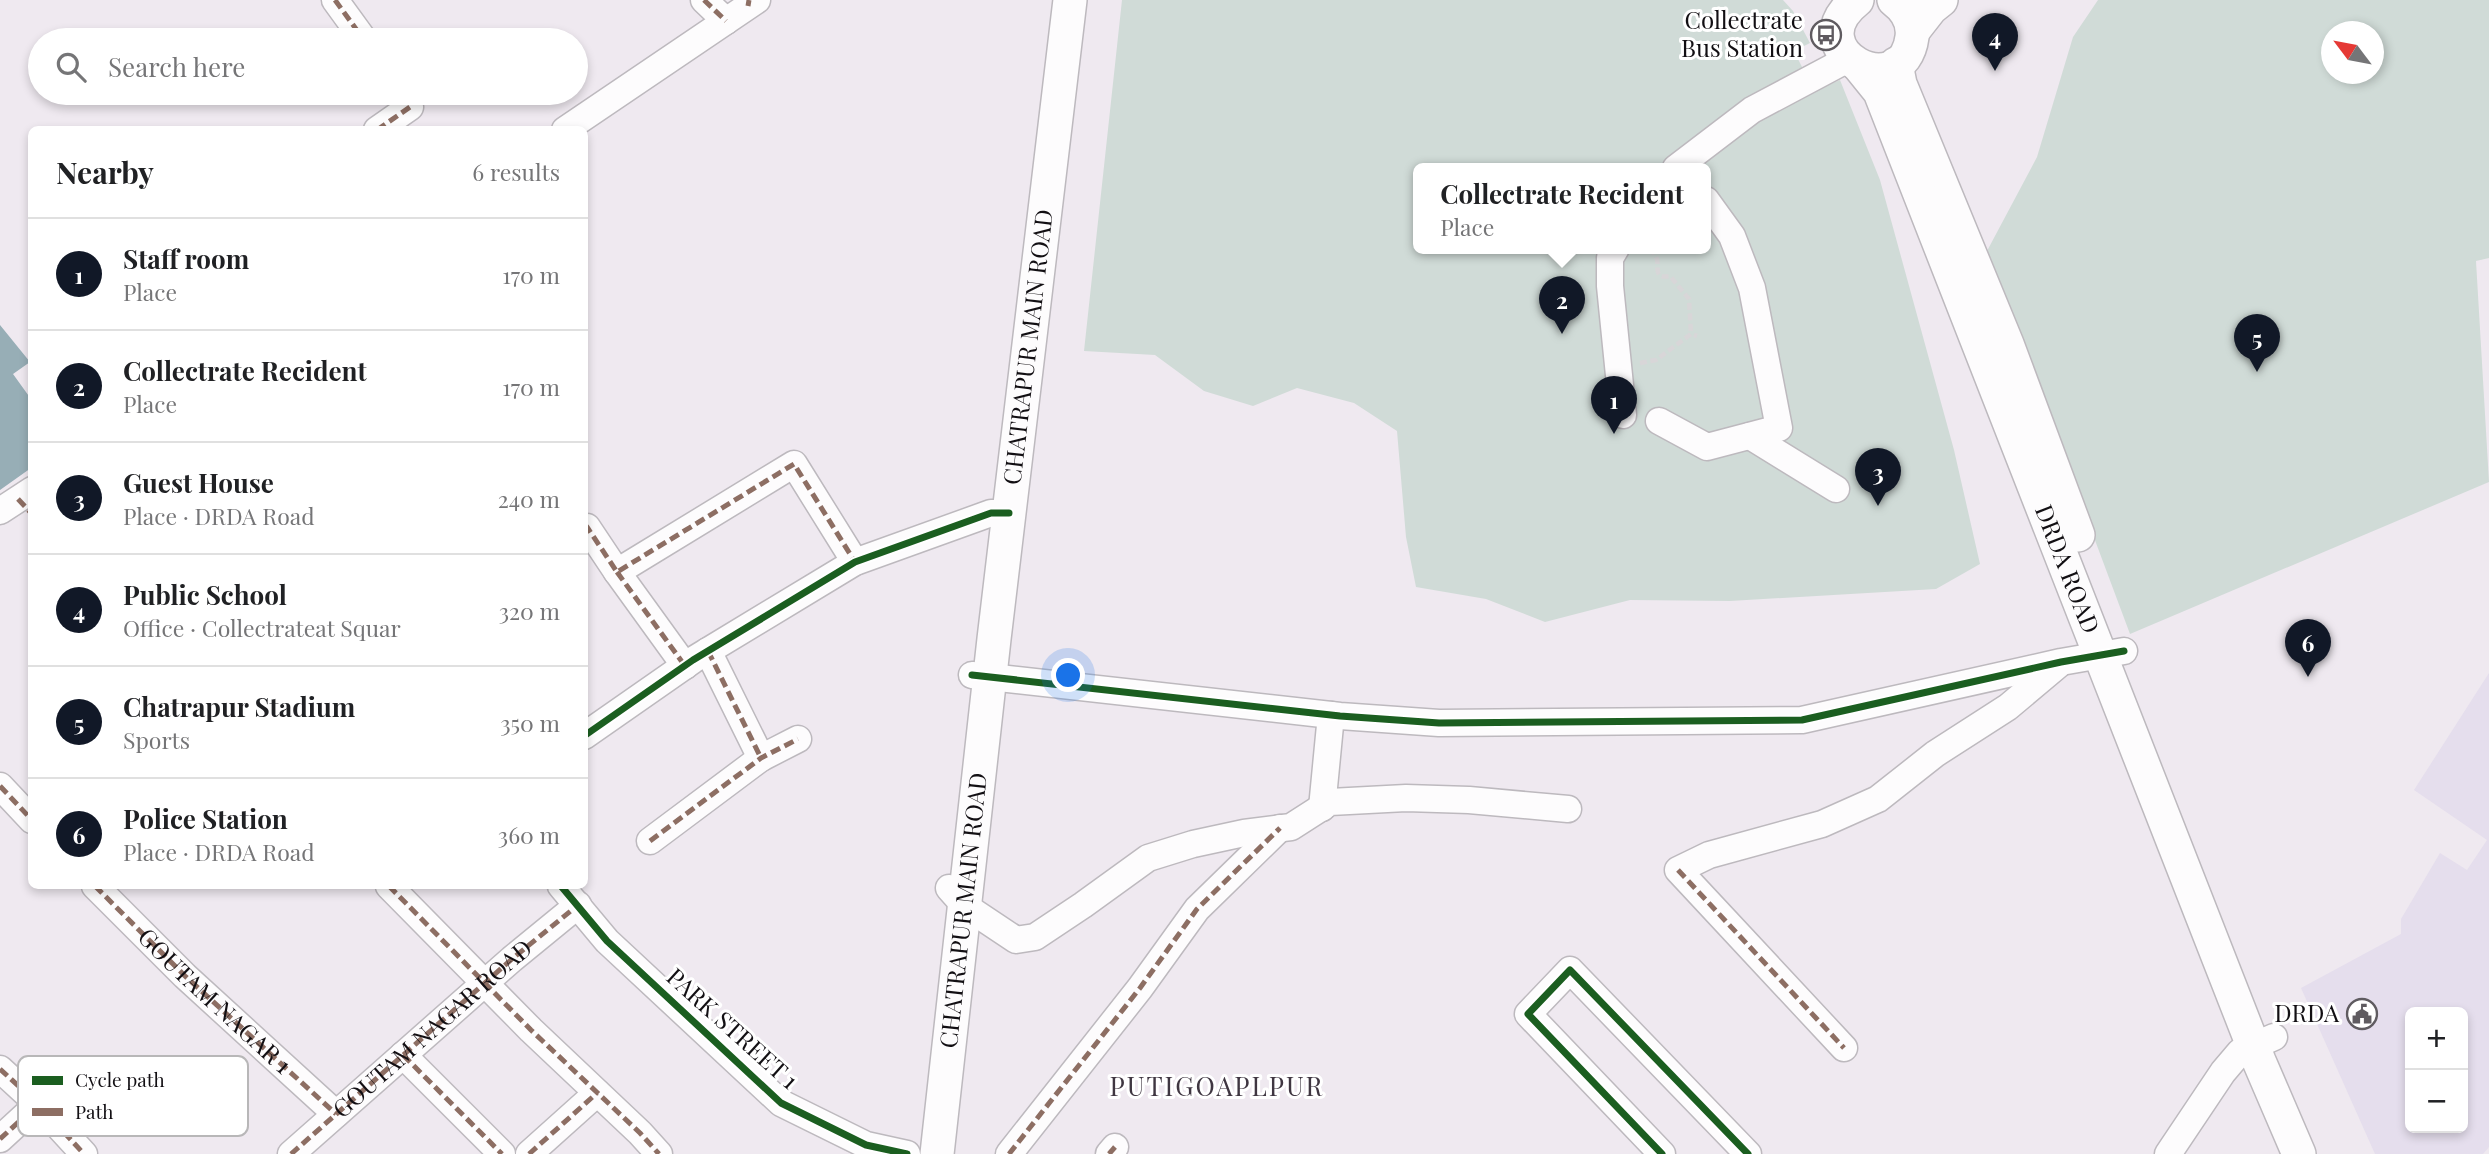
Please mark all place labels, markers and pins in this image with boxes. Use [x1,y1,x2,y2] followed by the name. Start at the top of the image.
[1681,3,1803,63] place label: Collectrate Bus Station
[1972,13,2018,71] pin: 4
[1809,18,1843,52] bus stop icon: Collectrate Bus Station
[1539,276,1585,334] pin: 2
[2234,314,2280,372] pin: 5
[1591,376,1637,434] pin: 1
[1855,448,1901,506] pin: 3
[2285,619,2331,677] pin: 6
[2274,996,2340,1028] place label: DRDA
[2345,997,2379,1031] public building icon: DRDA

